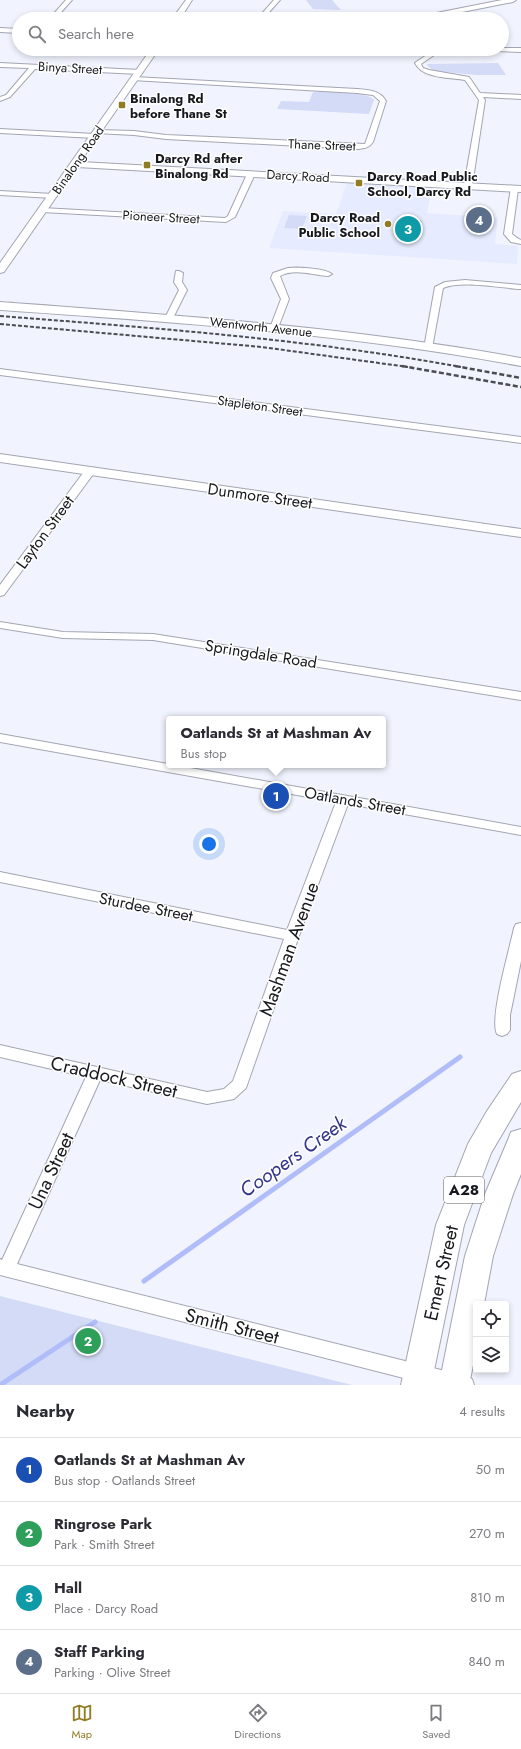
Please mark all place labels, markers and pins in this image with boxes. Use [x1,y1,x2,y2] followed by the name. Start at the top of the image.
[130,89,228,123] place label: Binalong Rd before Thane St
[117,100,127,110] marker: Binalong Rd before Thane St
[155,149,243,183] place label: Darcy Rd after Binalong Rd
[142,160,152,170] marker: Darcy Rd after Binalong Rd
[367,167,478,201] place label: Darcy Road Public School, Darcy Rd
[354,178,364,188] marker: Darcy Road Public School, Darcy Rd
[466,205,492,235] pin: 4
[298,208,380,242] place label: Darcy Road Public School
[395,214,421,244] pin: 3
[383,219,393,229] marker: Darcy Road Public School
[263,781,289,811] pin: 1
[75,1326,101,1356] pin: 2

